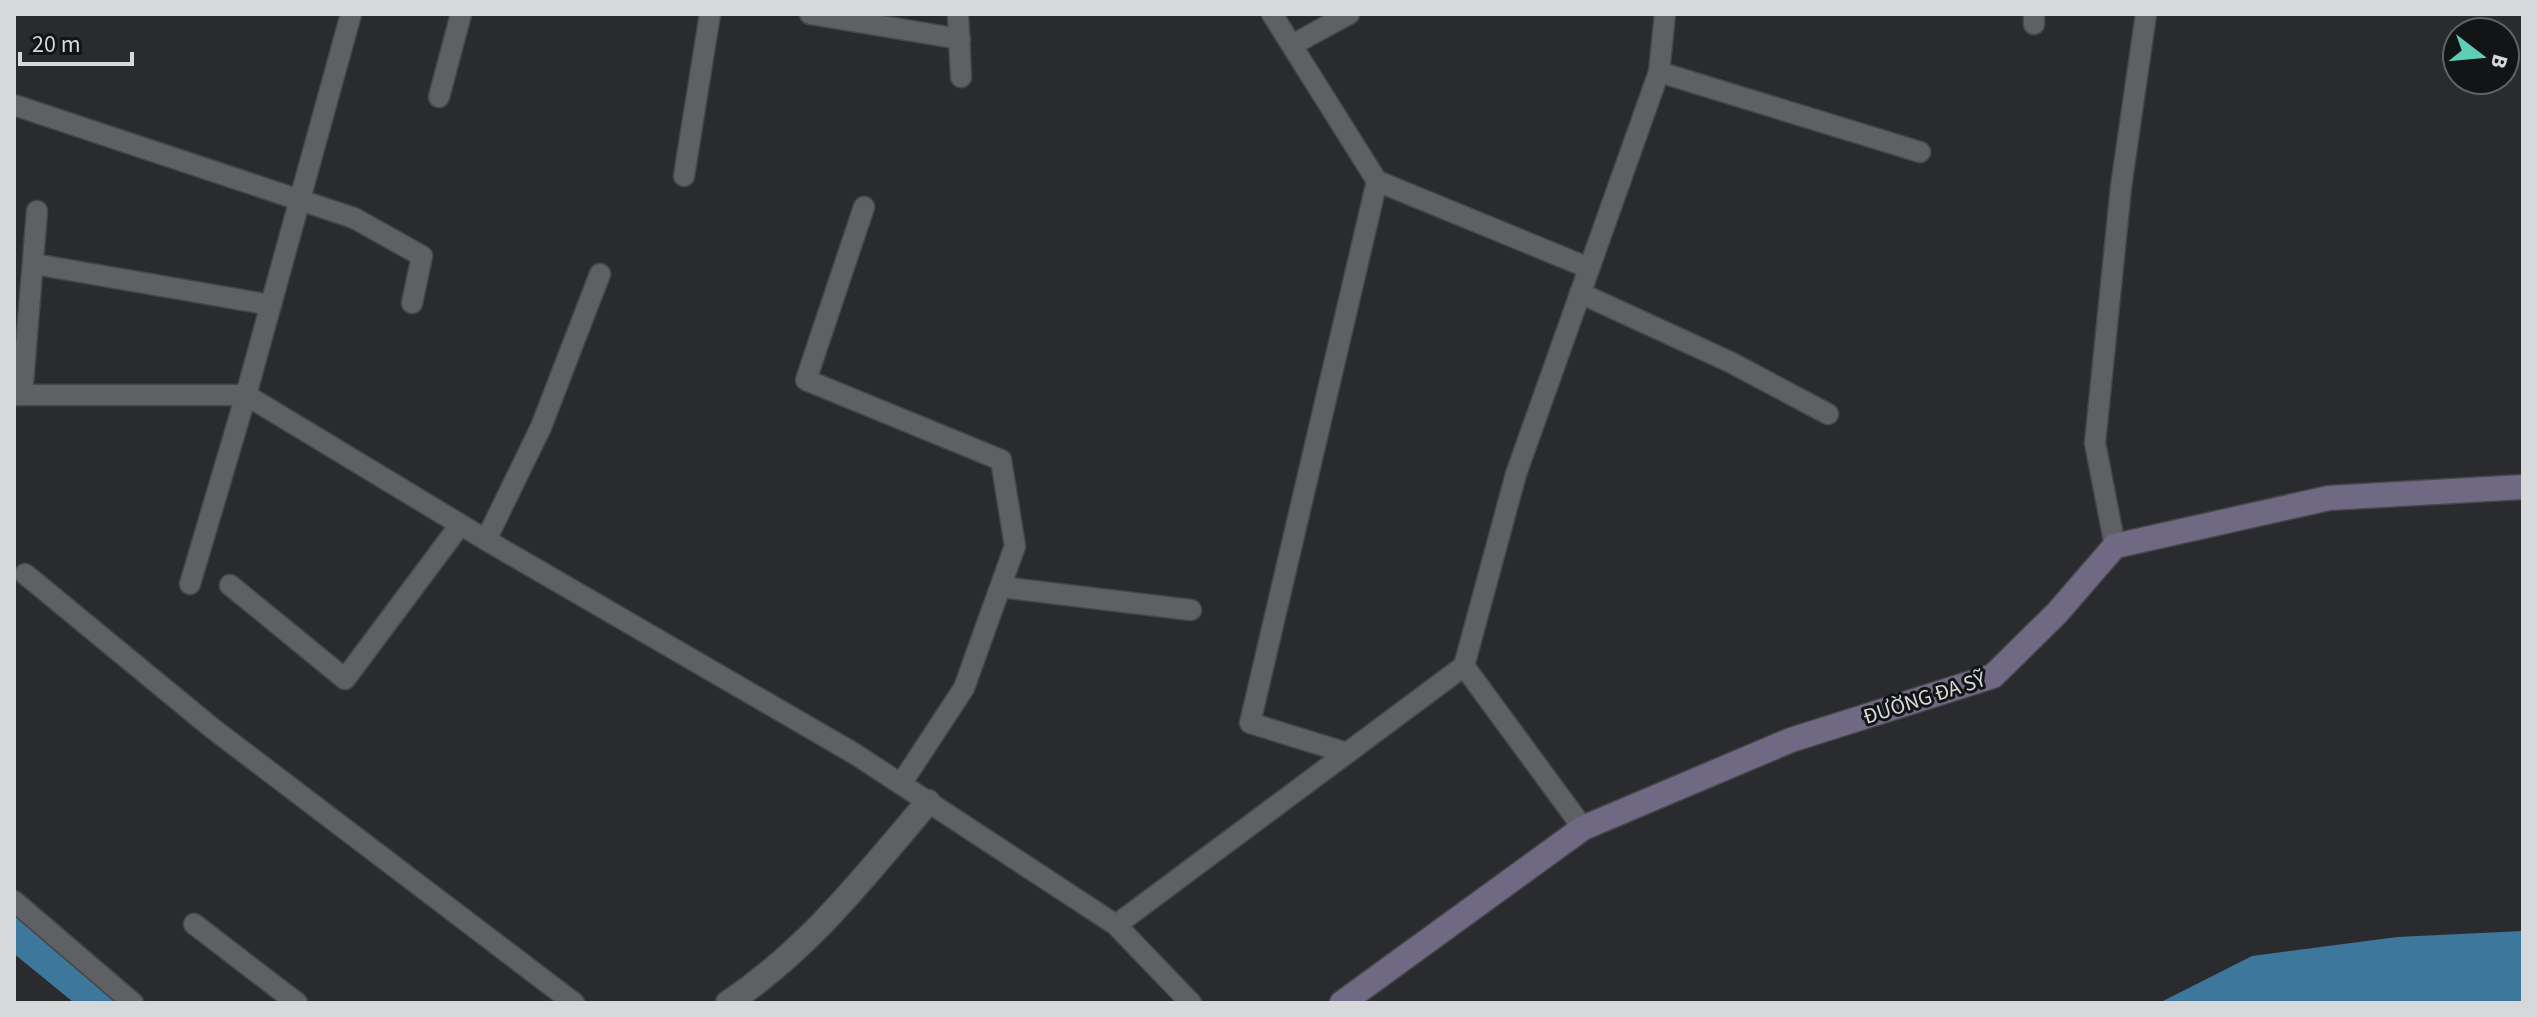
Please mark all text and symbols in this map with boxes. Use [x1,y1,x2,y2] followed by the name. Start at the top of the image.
[20,16,132,66] scale bar
[2441,16,2521,96] north arrow
[32,27,81,62] text: 20 m
[2482,50,2516,72] text: B
[1859,663,1990,733] street label: ĐƯỜNG ĐA SỸ

